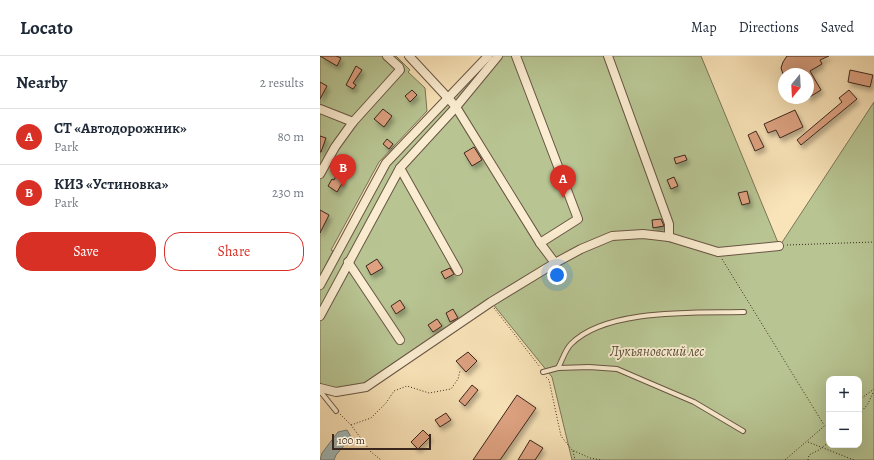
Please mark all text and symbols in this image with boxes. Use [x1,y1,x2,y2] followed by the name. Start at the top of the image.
[20,15,73,41] text: Locato
[691,18,717,37] text: Map
[739,18,799,37] text: Directions
[821,18,854,37] text: Saved
[778,68,814,104] north arrow
[16,71,67,94] text: Nearby
[260,74,304,91] text: 2 results
[54,118,187,138] text: СТ «Автодорожник»
[25,128,33,145] text: A
[277,128,304,145] text: 80 m
[54,138,78,155] text: Park
[330,154,356,187] pin: B
[550,165,576,198] pin: A
[54,174,168,194] text: КИЗ «Устиновка»
[25,184,33,201] text: B
[272,184,304,201] text: 230 m
[54,194,78,211] text: Park
[16,232,156,271] button: Save
[164,232,304,271] button: Share
[547,265,567,285] your location
[609,342,704,361] park label: Лукьяновский лес
[826,376,862,448] map controls
[826,376,862,412] button: +
[826,412,862,448] button: −
[332,432,431,451] scale bar
[338,433,365,448] text: 100 m

